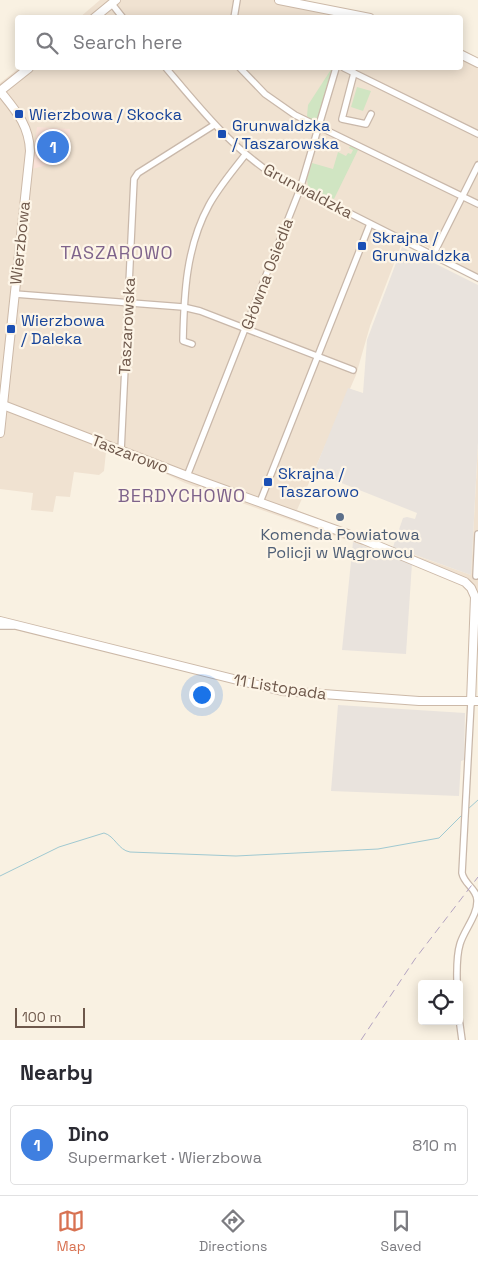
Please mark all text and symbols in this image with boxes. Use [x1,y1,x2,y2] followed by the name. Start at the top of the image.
[15,15,463,70] search box
[33,29,61,57] icon: search
[73,30,183,55] text: Search here
[29,104,182,125] place label: Wierzbowa / Skocka
[13,108,25,120] marker: Wierzbowa / Skocka
[232,115,339,154] place label: Grunwaldzka / Taszarowska
[37,128,69,166] pin: 1
[216,128,228,140] marker: Grunwaldzka / Taszarowska
[260,159,356,223] street label: Grunwaldzka
[5,200,35,286] street label: Wierzbowa
[236,215,298,333] street label: Główna Osiedla
[372,227,470,266] place label: Skrajna / Grunwaldzka
[356,240,368,252] marker: Skrajna / Grunwaldzka
[60,241,174,264] district label: TASZAROWO
[114,277,140,375] street label: Taszarowska
[21,310,105,349] place label: Wierzbowa / Daleka
[5,323,17,335] marker: Wierzbowa / Daleka
[88,430,172,478] street label: Taszarowo
[278,463,359,502] place label: Skrajna / Taszarowo
[262,476,274,488] marker: Skrajna / Taszarowo
[118,484,246,507] district label: BERDYCHOWO
[334,511,346,523] marker: Komenda Powiatowa Policji w Wągrowcu
[260,524,420,563] place label: Komenda Powiatowa Policji w Wągrowcu
[232,669,328,705] street label: 11 Listopada
[189,682,215,708] your location
[418,980,463,1025] map controls
[418,980,463,1025] button: locate
[15,1005,85,1028] scale bar
[22,1008,61,1026] text: 100 m
[20,1059,93,1086] text: Nearby
[68,1122,109,1147] text: Dino
[33,1135,41,1156] text: 1
[412,1135,457,1156] text: 810 m
[68,1147,262,1168] text: Supermarket · Wierzbowa
[57,1207,86,1255] tab: Map
[199,1207,267,1255] tab: Directions
[381,1207,421,1255] tab: Saved

